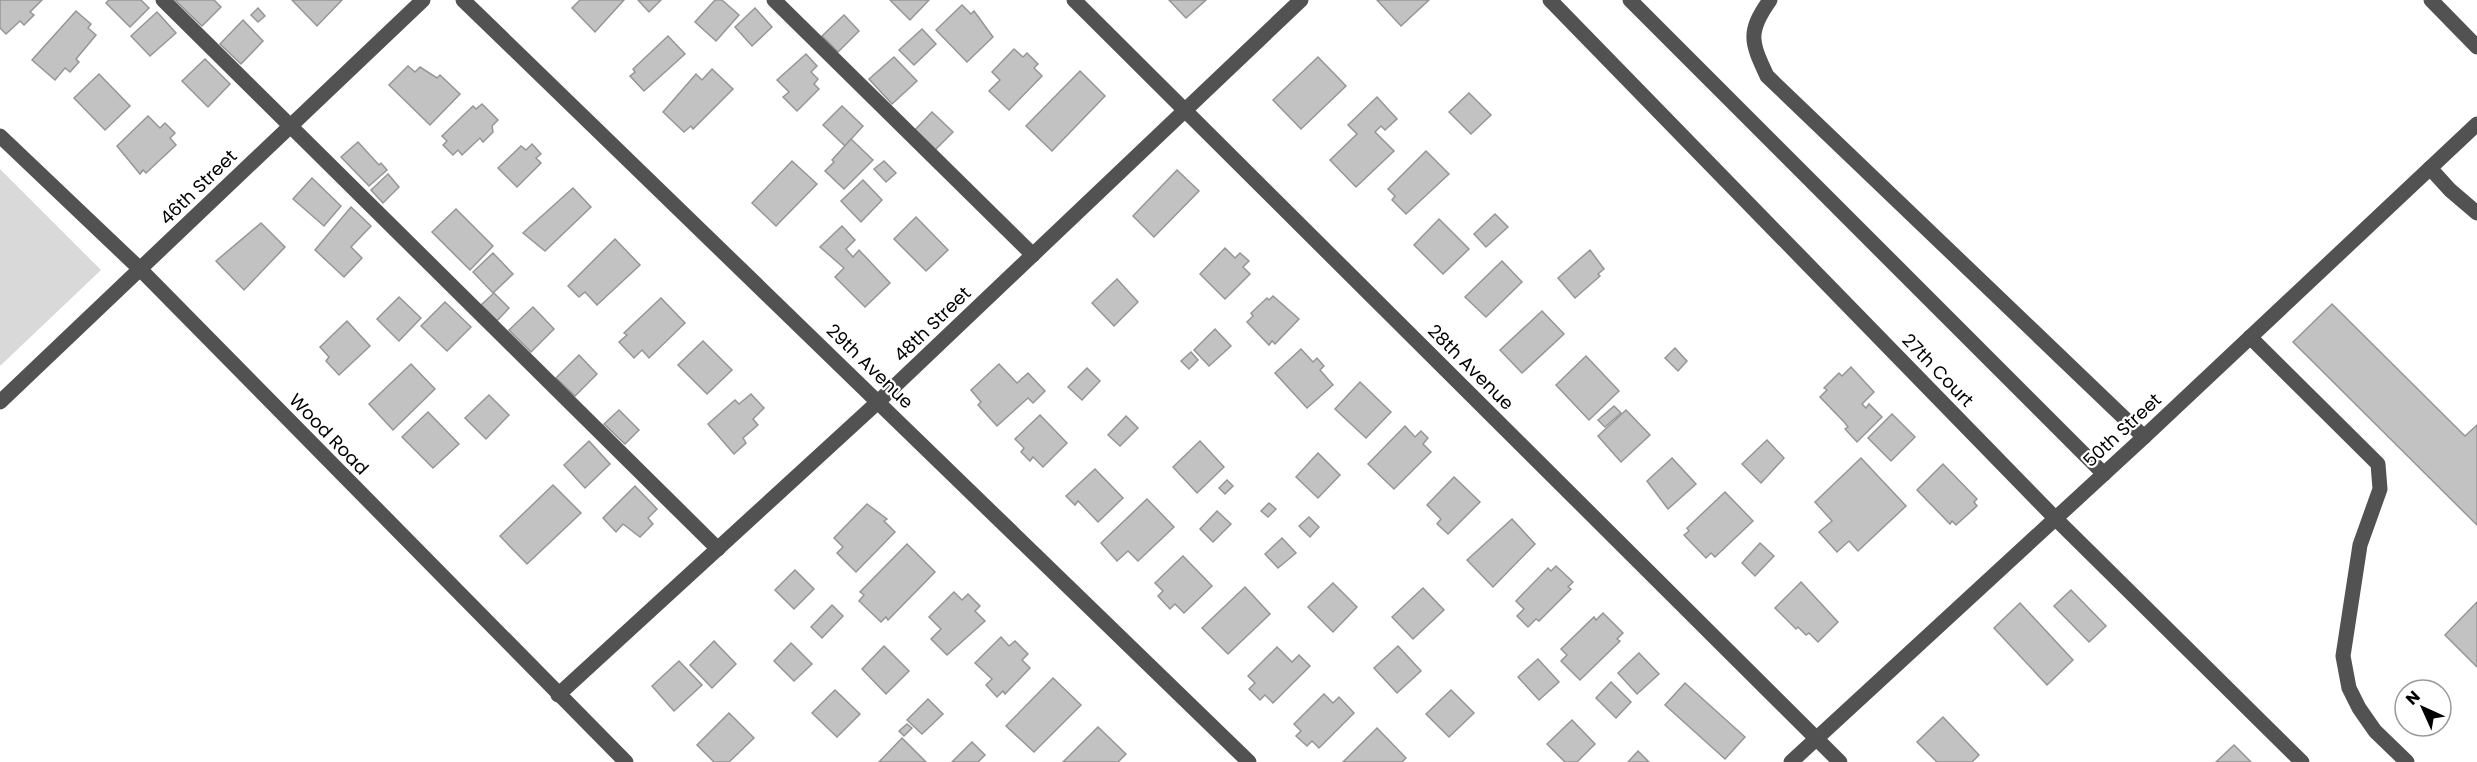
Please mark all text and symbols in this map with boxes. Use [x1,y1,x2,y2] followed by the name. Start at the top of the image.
[154,144,242,230] street label: 46th Street
[888,281,976,367] street label: 48th Street
[821,318,919,414] street label: 29th Avenue
[1422,318,1520,416] street label: 28th Avenue
[1897,328,1979,412] street label: 27th Court
[2078,387,2166,473] street label: 50th Street
[284,388,374,480] street label: Wood Road
[2393,678,2453,738] north arrow
[2400,685,2425,710] text: N

